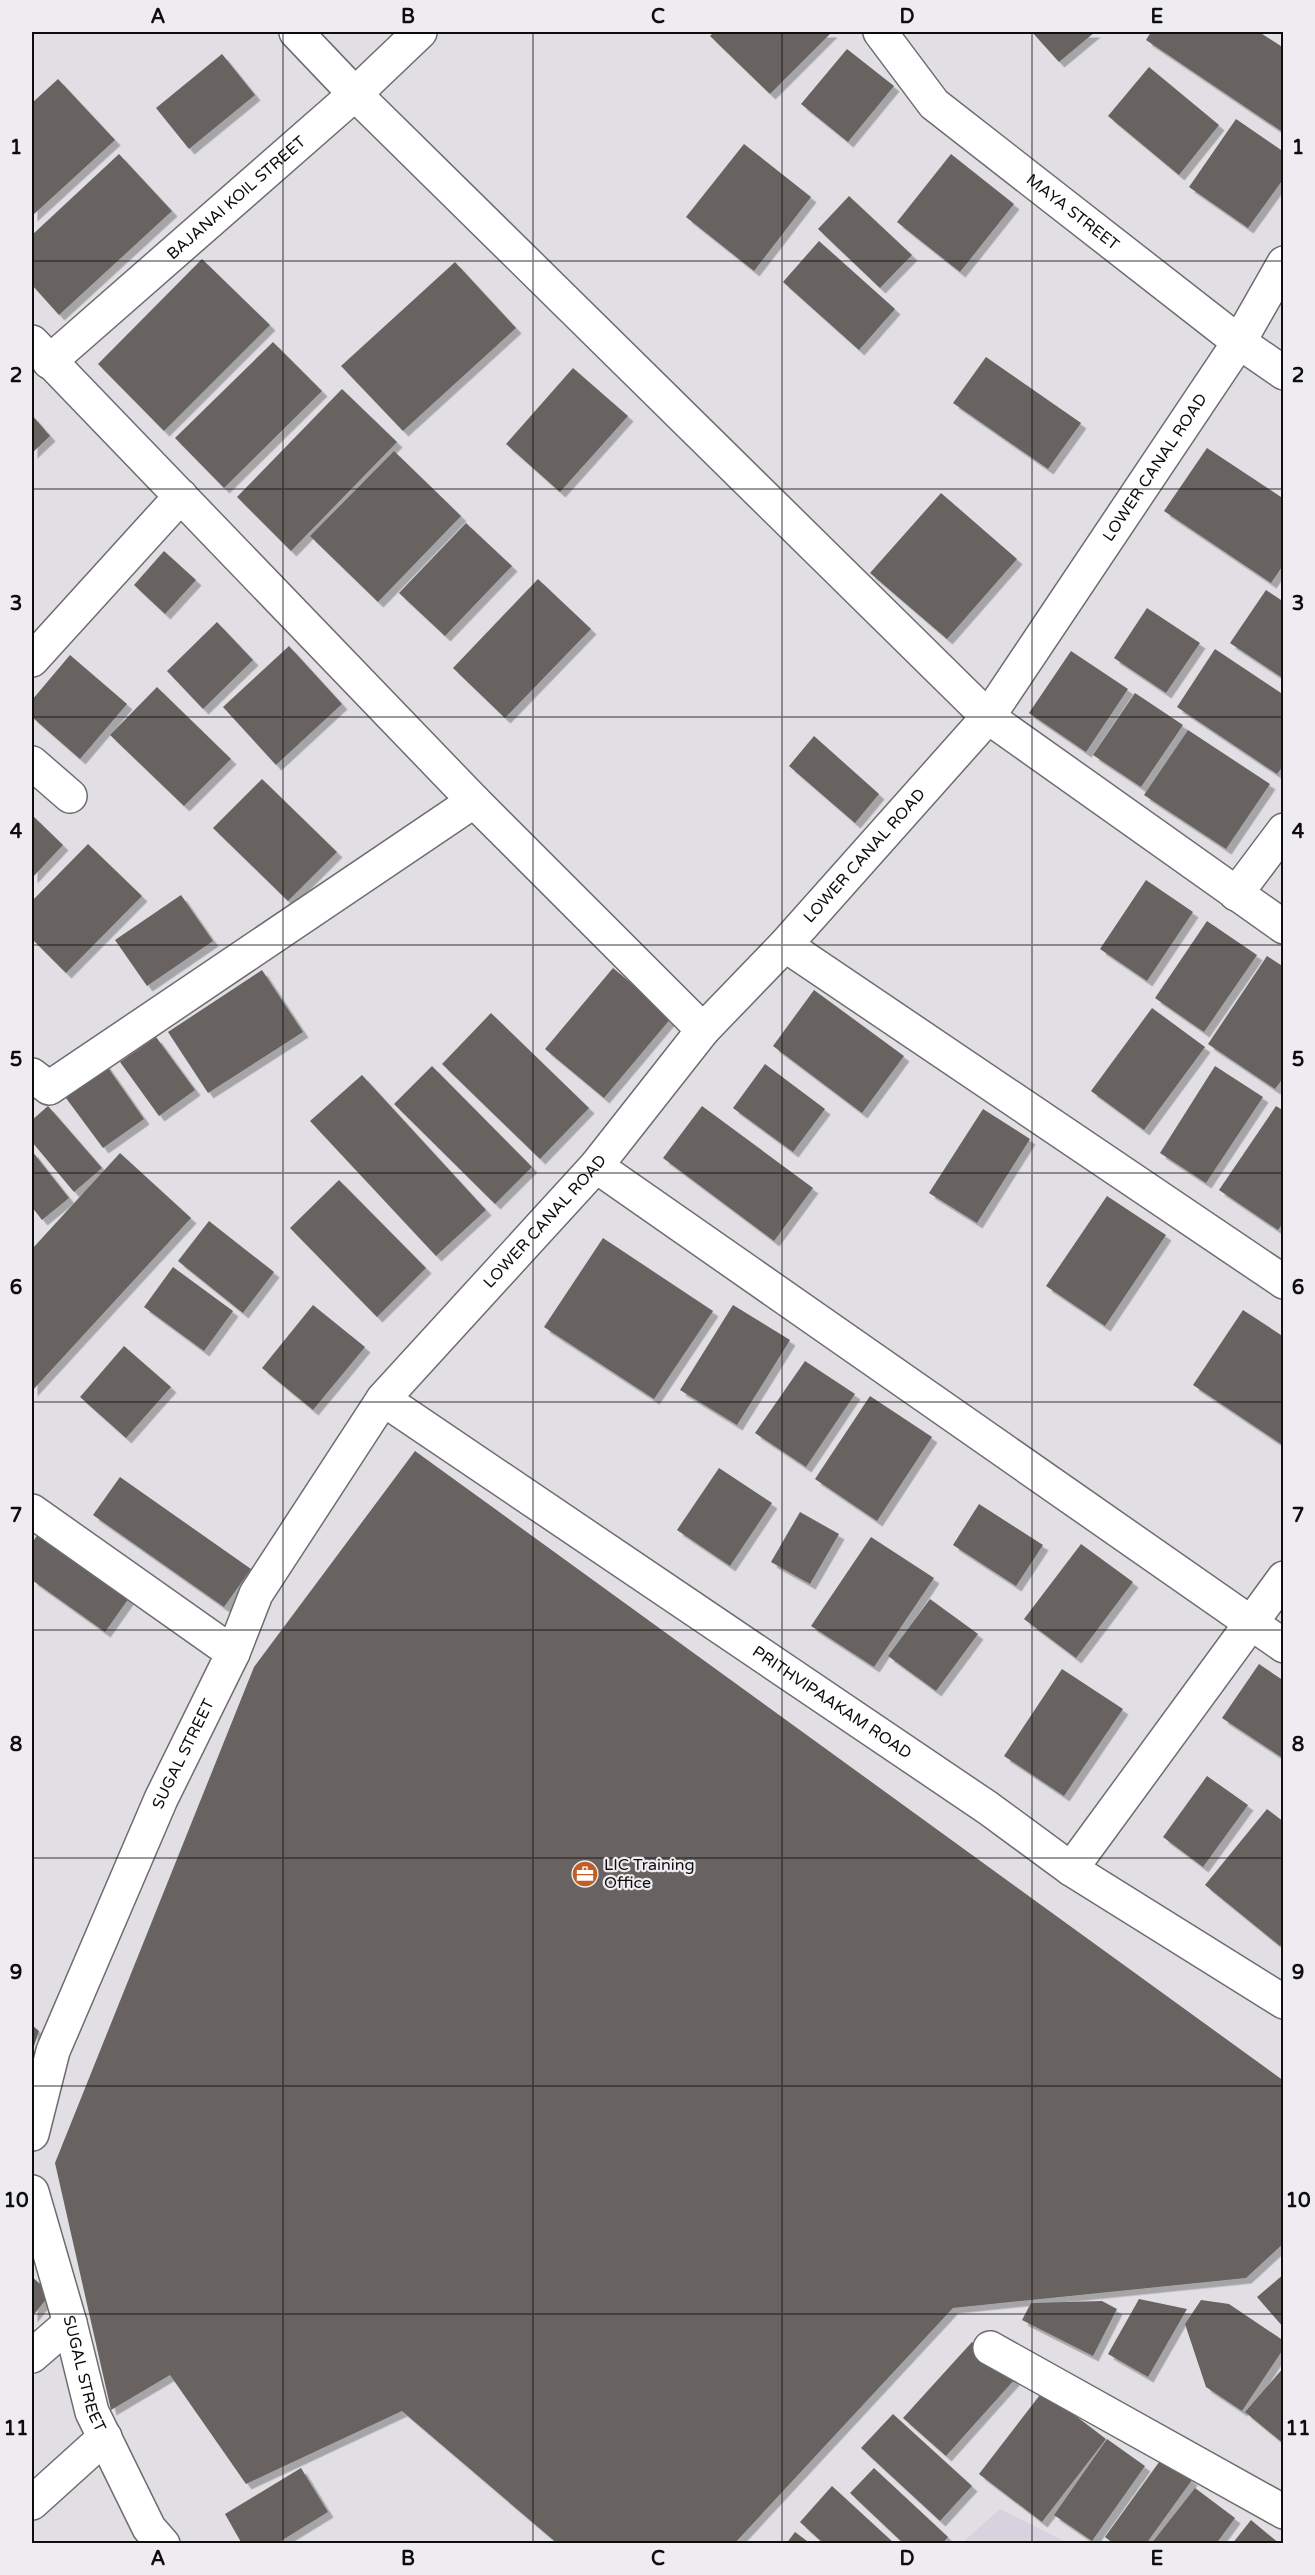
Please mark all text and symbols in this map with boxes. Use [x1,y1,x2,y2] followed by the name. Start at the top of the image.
[151,5,166,29] text: A
[401,5,415,29] text: B
[651,5,665,29] text: C
[899,5,915,29] text: D
[1151,5,1164,29] text: E
[163,132,310,264] street label: BAJANAI KOIL STREET
[10,136,22,160] text: 1
[1292,136,1304,160] text: 1
[1022,170,1123,255] street label: MAYA STREET
[10,364,22,388] text: 2
[1292,364,1304,388] text: 2
[1098,390,1212,545] street label: LOWER CANAL ROAD
[10,592,22,616] text: 3
[1292,592,1304,616] text: 3
[799,784,930,927] street label: LOWER CANAL ROAD
[10,820,23,844] text: 4
[1292,820,1305,844] text: 4
[10,1048,22,1072] text: 5
[1292,1048,1304,1072] text: 5
[479,1151,611,1292] street label: LOWER CANAL ROAD
[10,1276,22,1300] text: 6
[1292,1276,1304,1300] text: 6
[10,1504,22,1528] text: 7
[1292,1504,1304,1528] text: 7
[749,1642,915,1763] street label: PRITHVIPAAKAM ROAD
[148,1695,219,1812] street label: SUGAL STREET
[10,1733,22,1757] text: 8
[1292,1733,1304,1757] text: 8
[604,1855,695,1893] place label: LIC Training Office
[570,1859,600,1889] office icon: LIC Training Office
[10,1961,22,1985] text: 9
[1292,1961,1304,1985] text: 9
[3,2189,29,2213] text: 10
[1285,2189,1311,2213] text: 10
[58,2313,110,2435] street label: SUGAL STREET
[3,2417,29,2441] text: 11
[1285,2417,1311,2441] text: 11
[151,2547,166,2571] text: A
[401,2547,415,2571] text: B
[651,2547,665,2571] text: C
[899,2547,915,2571] text: D
[1151,2547,1164,2571] text: E

